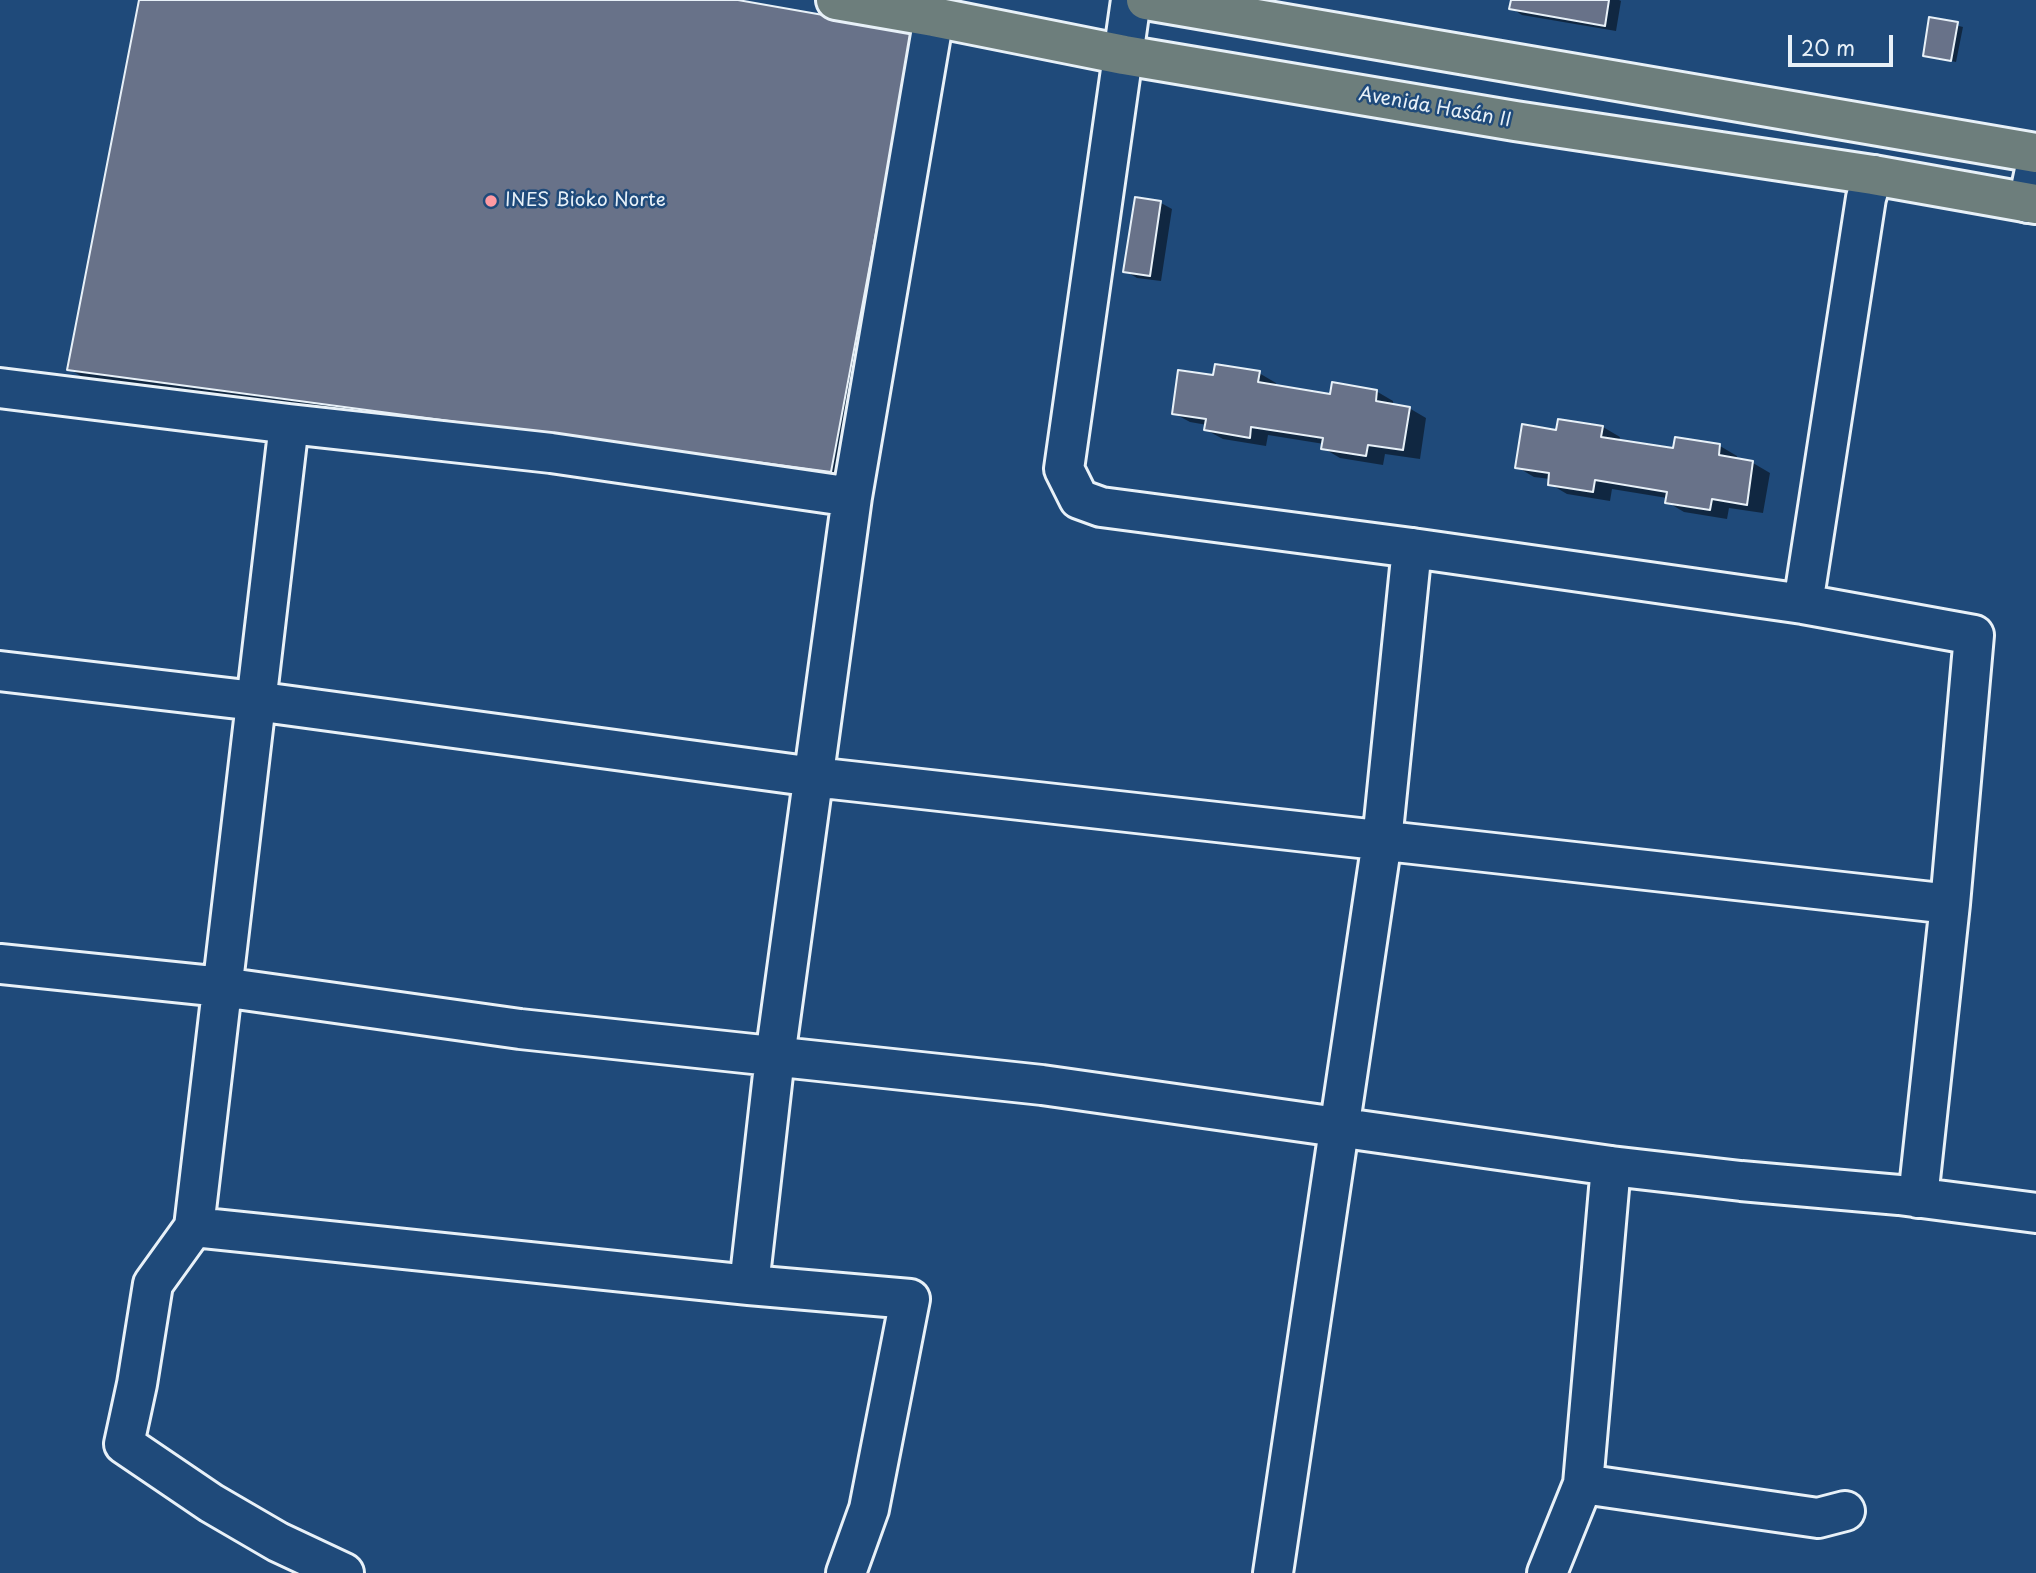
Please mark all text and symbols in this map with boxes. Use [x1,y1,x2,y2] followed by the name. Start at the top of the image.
[1791,21,1896,65] scale bar
[1801,31,1855,63] text: 20 m
[1357,83,1513,133] street label: Avenida Hasán II
[505,190,666,212] place label: INES Bioko Norte
[483,193,499,209] marker: INES Bioko Norte

